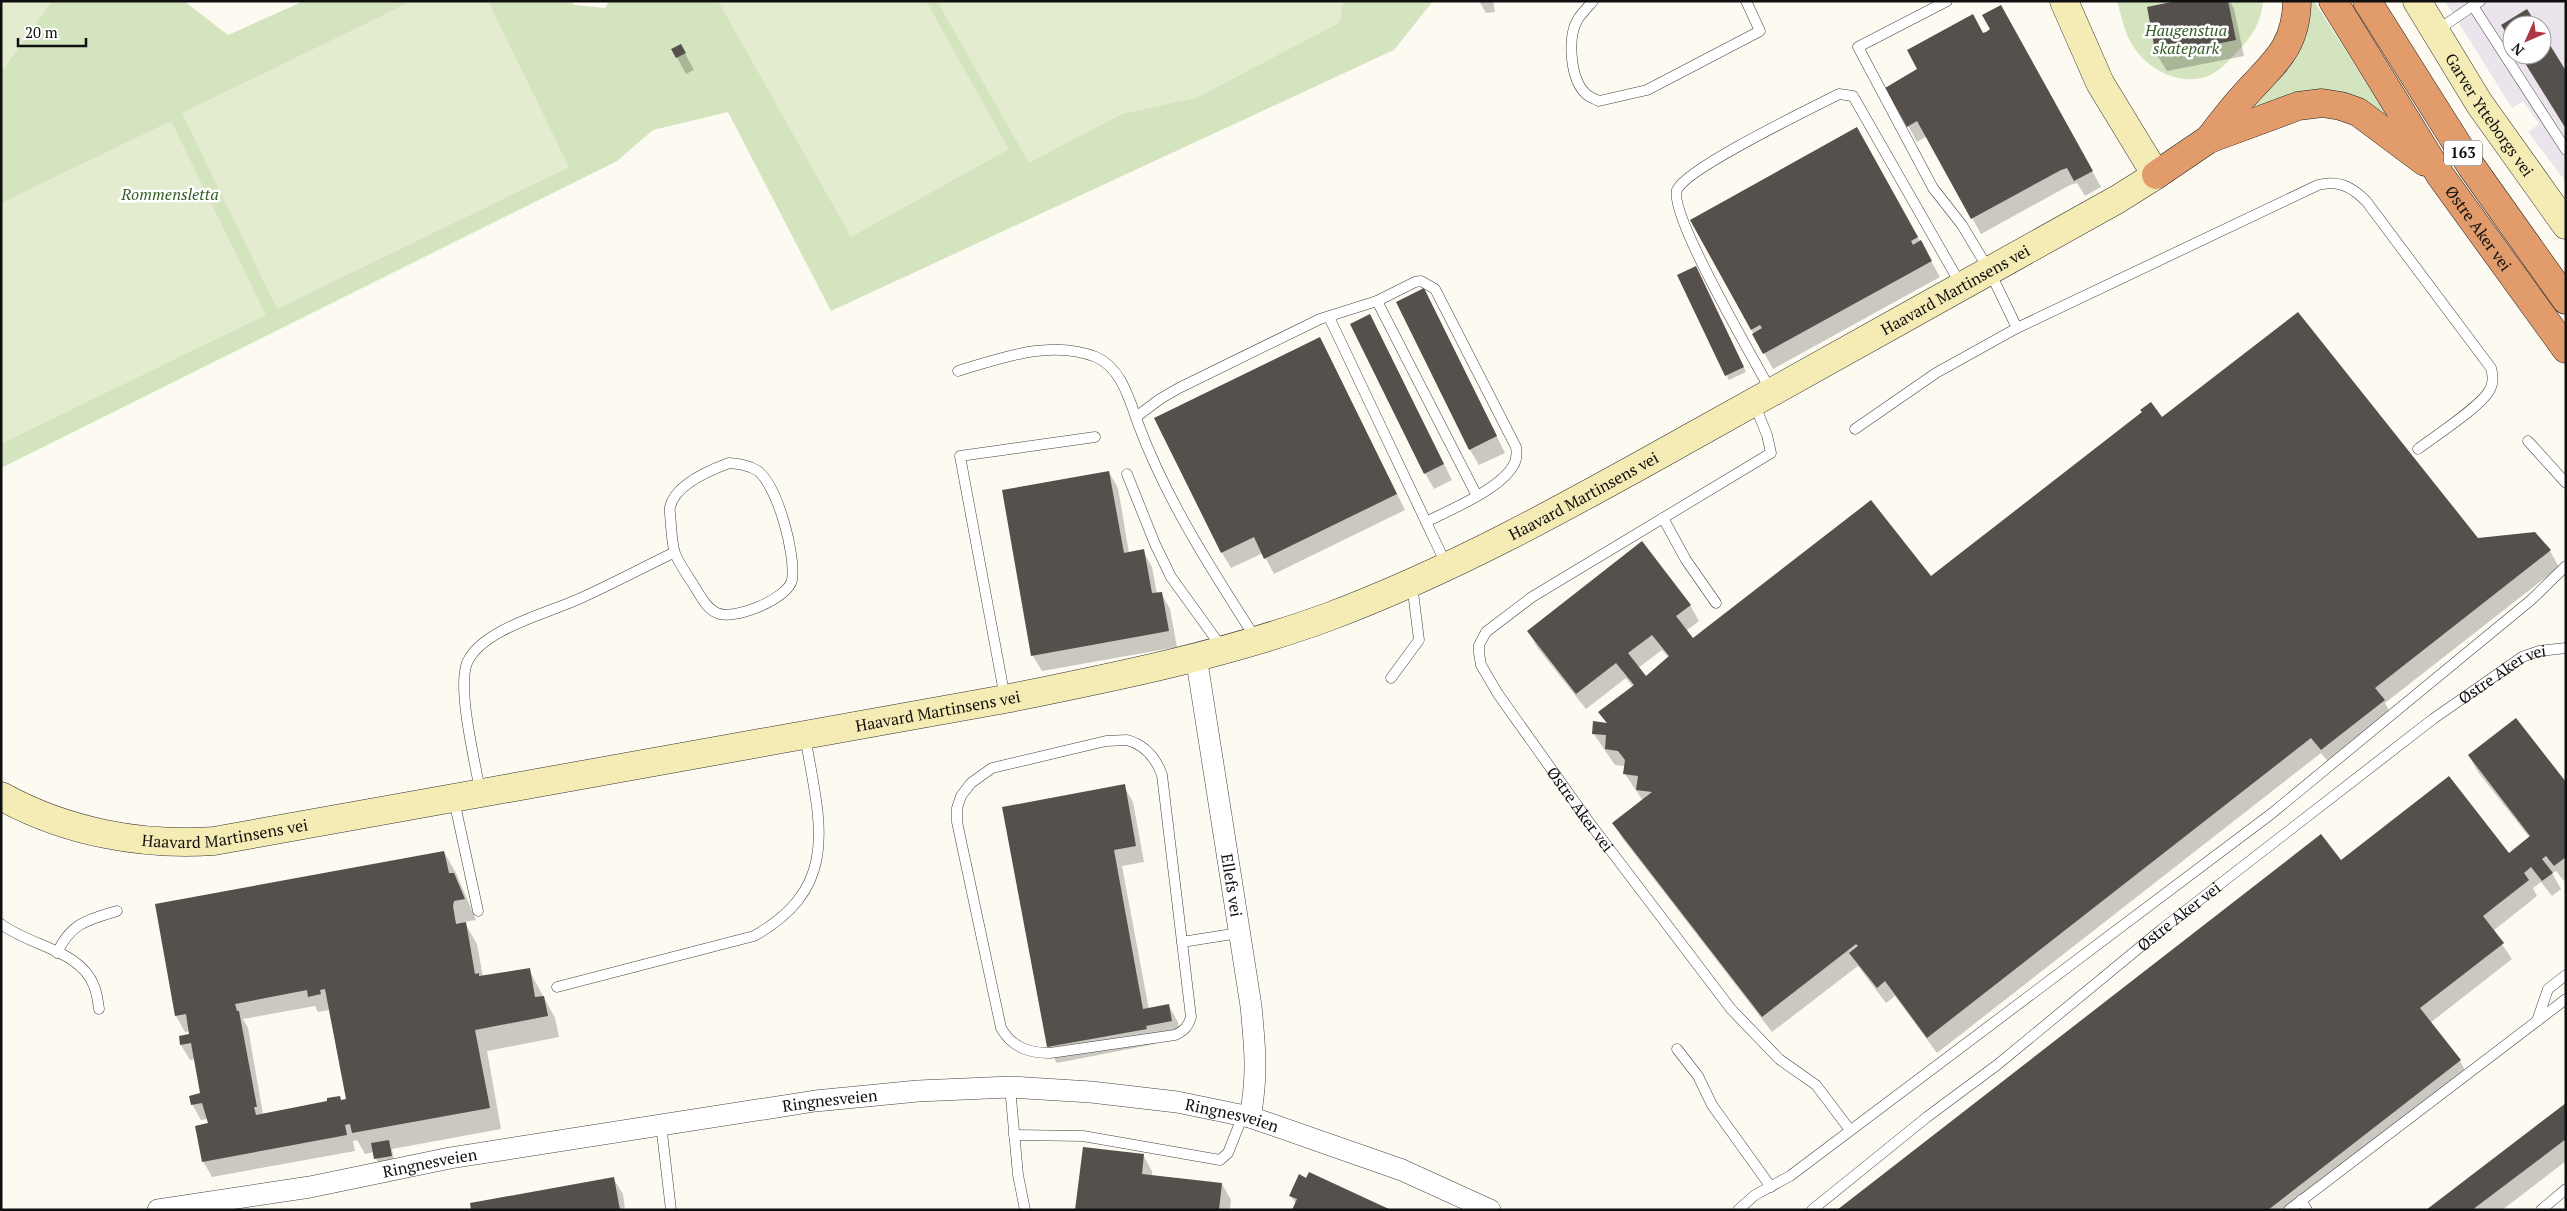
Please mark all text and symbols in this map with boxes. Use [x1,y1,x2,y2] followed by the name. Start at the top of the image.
[18,15,85,47] scale bar
[2502,15,2552,65] north arrow
[2144,19,2227,59] park label: Haugenstua skatepark
[25,22,58,42] text: 20 m
[2507,39,2528,60] text: N
[2440,49,2539,181] street label: Garver Ytteborgs vei
[2444,140,2482,166] road number: 163
[2440,181,2517,275] street label: Østre Aker vei
[120,183,219,205] park label: Rommensletta
[1877,239,2034,340] street label: Haavard Martinsens vei
[1505,446,1663,545] street label: Haavard Martinsens vei
[2454,639,2547,709] street label: Østre Aker vei
[853,685,1022,737] street label: Haavard Martinsens vei
[1542,762,1619,856] street label: Østre Aker vei
[141,813,310,853] street label: Haavard Martinsens vei
[1216,852,1248,919] street label: Ellefs vei
[2133,877,2225,956] street label: Østre Aker vei
[781,1084,879,1117] street label: Ringnesveien
[1183,1093,1282,1137] street label: Ringnesveien
[381,1143,479,1183] street label: Ringnesveien

